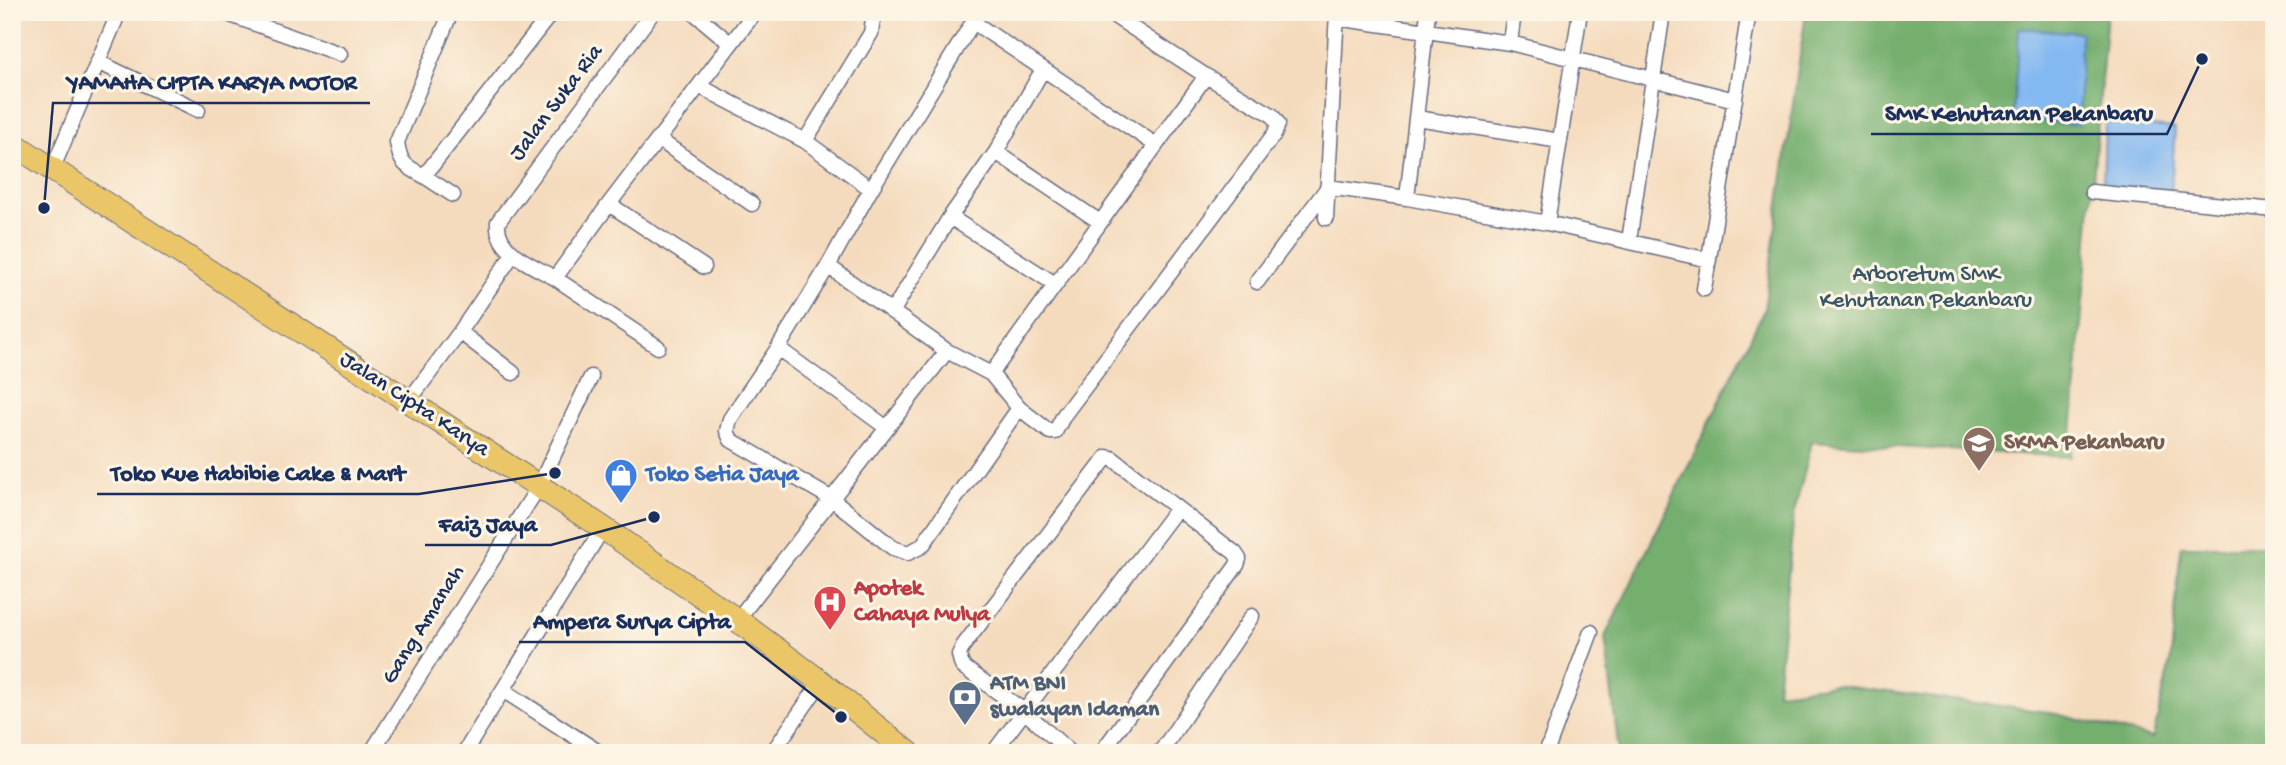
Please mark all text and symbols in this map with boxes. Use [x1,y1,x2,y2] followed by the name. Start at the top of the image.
[504,38,610,167] street label: Jalan Suka Ria
[53,58,370,103] callout: YAMAHA CIPTA KARYA MOTOR
[64,70,358,99] text: YAMAHA CIPTA KARYA MOTOR
[1871,89,2167,134] callout: SMK Kehutanan Pekanbaru
[1885,101,2154,130] text: SMK Kehutanan Pekanbaru
[1820,262,2032,315] park label: Arboretum SMK Kehutanan Pekanbaru
[334,347,495,464] street label: Jalan Cipta Karya
[1960,424,1998,473] school or university icon: SKMA Pekanbaru
[2004,430,2165,457] place label: SKMA Pekanbaru
[97,449,419,494] callout: Toko Kue Habibie Cake & Mart
[602,456,640,505] shop icon: Toko Setia Jaya
[109,461,407,490] text: Toko Kue Habibie Cake & Mart
[644,462,800,489] place label: Toko Setia Jaya
[425,500,551,545] callout: Faiz Jaya
[438,512,539,541] text: Faiz Jaya
[377,560,471,690] street label: Gang Amanah
[853,576,991,629] place label: Apotek Cahaya Mulya
[811,583,849,632] hospital icon: Apotek Cahaya Mulya
[519,597,745,642] callout: Ampera Surya Cipta
[532,609,733,638] text: Ampera Surya Cipta
[989,671,1160,724] place label: ATM BNI swalayan Idaman
[946,678,984,727] bank icon: ATM BNI swalayan Idaman

